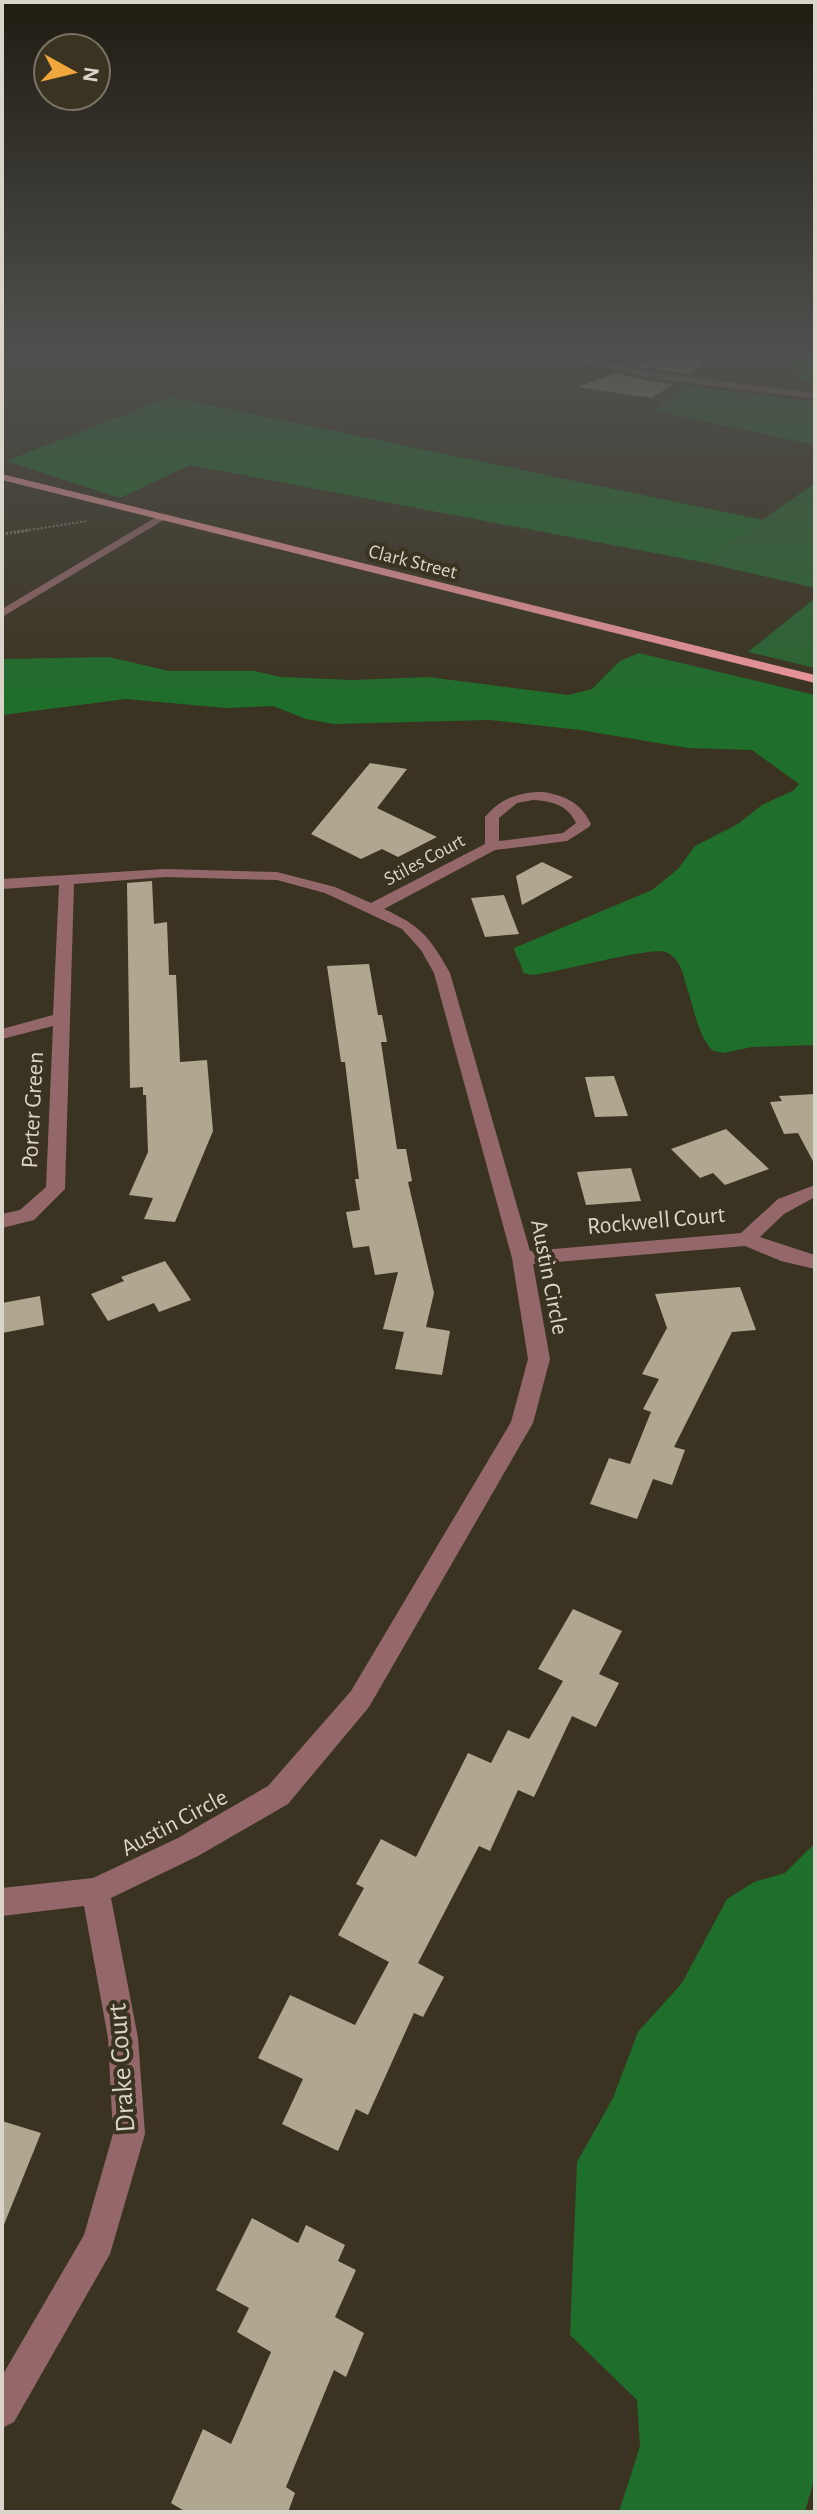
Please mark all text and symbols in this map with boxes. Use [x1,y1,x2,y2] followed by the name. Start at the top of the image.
[32,32,112,112] north arrow
[79,66,103,84] text: N
[366,541,460,583] street label: Clark Street
[381,830,469,889] street label: Stiles Court
[18,1051,48,1169] street label: Porter Green
[586,1203,726,1239] street label: Rockwell Court
[526,1218,572,1337] street label: Austin Circle
[117,1785,232,1861] street label: Austin Circle
[104,2002,140,2133] street label: Drake Court

